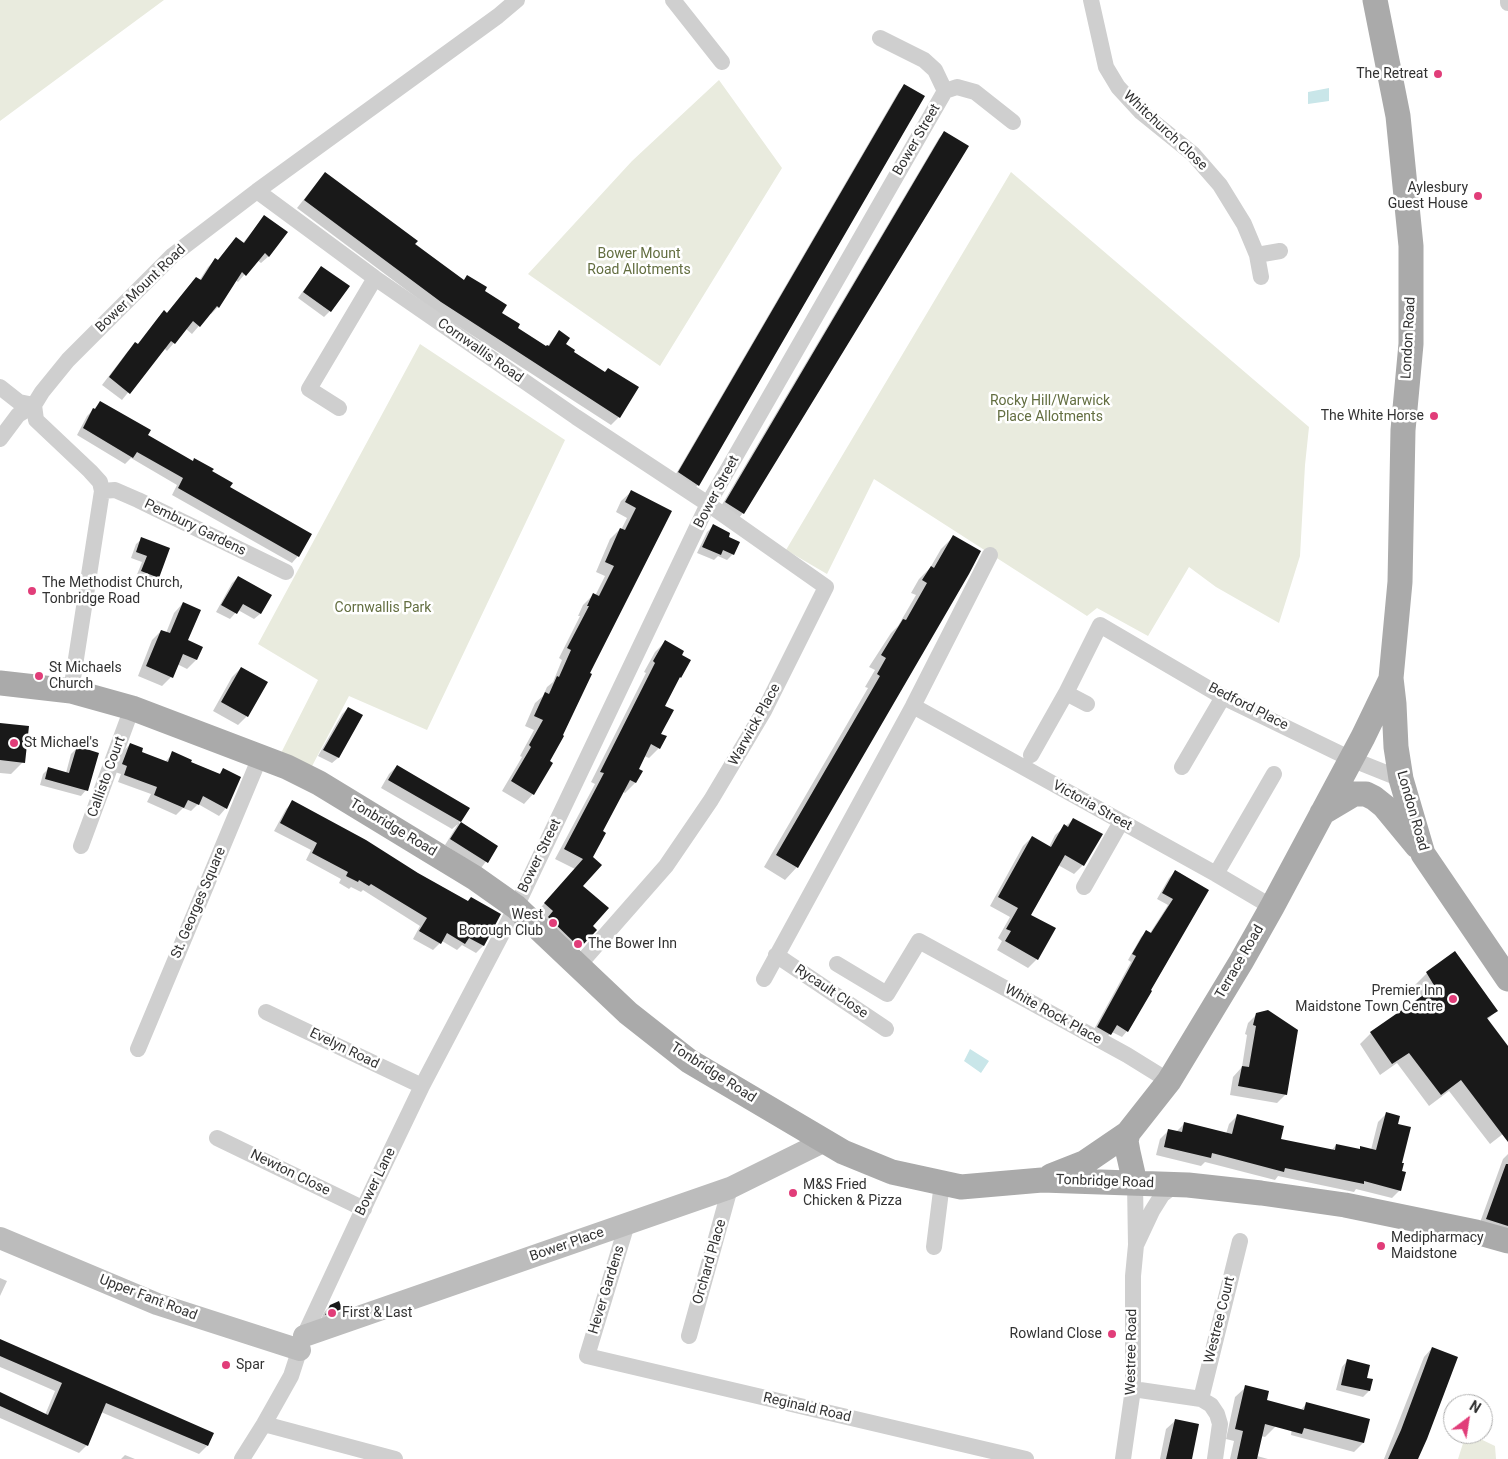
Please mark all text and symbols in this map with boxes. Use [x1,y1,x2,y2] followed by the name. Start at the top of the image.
[1356,66,1428,82] place label: The Retreat
[1432,68,1444,80] marker: The Retreat
[1119,88,1211,174] street label: Whitchurch Close
[890,101,944,179] street label: Bower Street
[1388,180,1468,212] place label: Aylesbury Guest House
[1472,190,1484,202] marker: Aylesbury Guest House
[92,242,190,336] street label: Bower Mount Road
[587,246,691,278] park label: Bower Mount Road Allotments
[1398,296,1420,380] street label: London Road
[434,315,526,387] street label: Cornwallis Road
[990,393,1110,426] park label: Rocky Hill/Warwick Place Allotments
[1321,408,1424,424] place label: The White Horse
[1428,410,1440,422] marker: The White Horse
[691,453,743,531] street label: Bower Street
[141,496,249,560] street label: Pembury Gardens
[42,575,182,608] place label: The Methodist Church, Tonbridge Road
[26,585,38,597] marker: The Methodist Church, Tonbridge Road
[335,600,431,616] park label: Cornwallis Park
[49,660,122,692] place label: St Michaels Church
[33,670,45,682] marker: St Michaels Church
[1205,680,1291,734] street label: Bedford Place
[726,681,784,769] street label: Warwick Place
[85,734,129,820] street label: Callisto Court
[24,735,99,751] place label: St Michael's
[8,737,20,749] marker: St Michael's
[1393,769,1431,853] street label: London Road
[1049,777,1135,835] street label: Victoria Street
[347,796,439,860] street label: Tonbridge Road
[515,816,565,896] street label: Bower Street
[168,845,230,961] street label: St. Georges Square
[459,907,543,940] place label: West Borough Club
[547,917,559,929] marker: West Borough Club
[1212,922,1268,1002] street label: Terrace Road
[588,936,677,952] place label: The Bower Inn
[572,938,584,950] marker: The Bower Inn
[791,961,871,1023] street label: Rycault Close
[1002,981,1104,1049] street label: White Rock Place
[1295,983,1443,1016] place label: Premier Inn Maidstone Town Centre
[1447,993,1459,1005] marker: Premier Inn Maidstone Town Centre
[307,1025,381,1073] street label: Evelyn Road
[667,1039,759,1107] street label: Tonbridge Road
[352,1145,400,1219] street label: Bower Lane
[247,1146,333,1200] street label: Newton Close
[1056,1172,1154,1192] street label: Tonbridge Road
[803,1177,902,1210] place label: M&S Fried Chicken & Pizza
[787,1187,799,1199] marker: M&S Fried Chicken & Pizza
[690,1218,730,1306] street label: Orchard Place
[528,1224,606,1266] street label: Bower Place
[1391,1230,1484,1262] place label: Medipharmacy Maidstone
[1375,1240,1387,1252] marker: Medipharmacy Maidstone
[586,1244,628,1336] street label: Hever Gardens
[97,1272,199,1324] street label: Upper Fant Road
[1201,1275,1239,1365] street label: Westree Court
[342,1305,412,1321] place label: First & Last
[326,1307,338,1319] marker: First & Last
[1123,1309,1141,1395] street label: Westree Road
[1010,1326,1102,1342] place label: Rowland Close
[1106,1328,1118,1340] marker: Rowland Close
[236,1357,265,1373] place label: Spar
[220,1359,232,1371] marker: Spar
[761,1390,853,1426] street label: Reginald Road
[1443,1394,1493,1444] north arrow
[1467,1398,1484,1416] text: N

